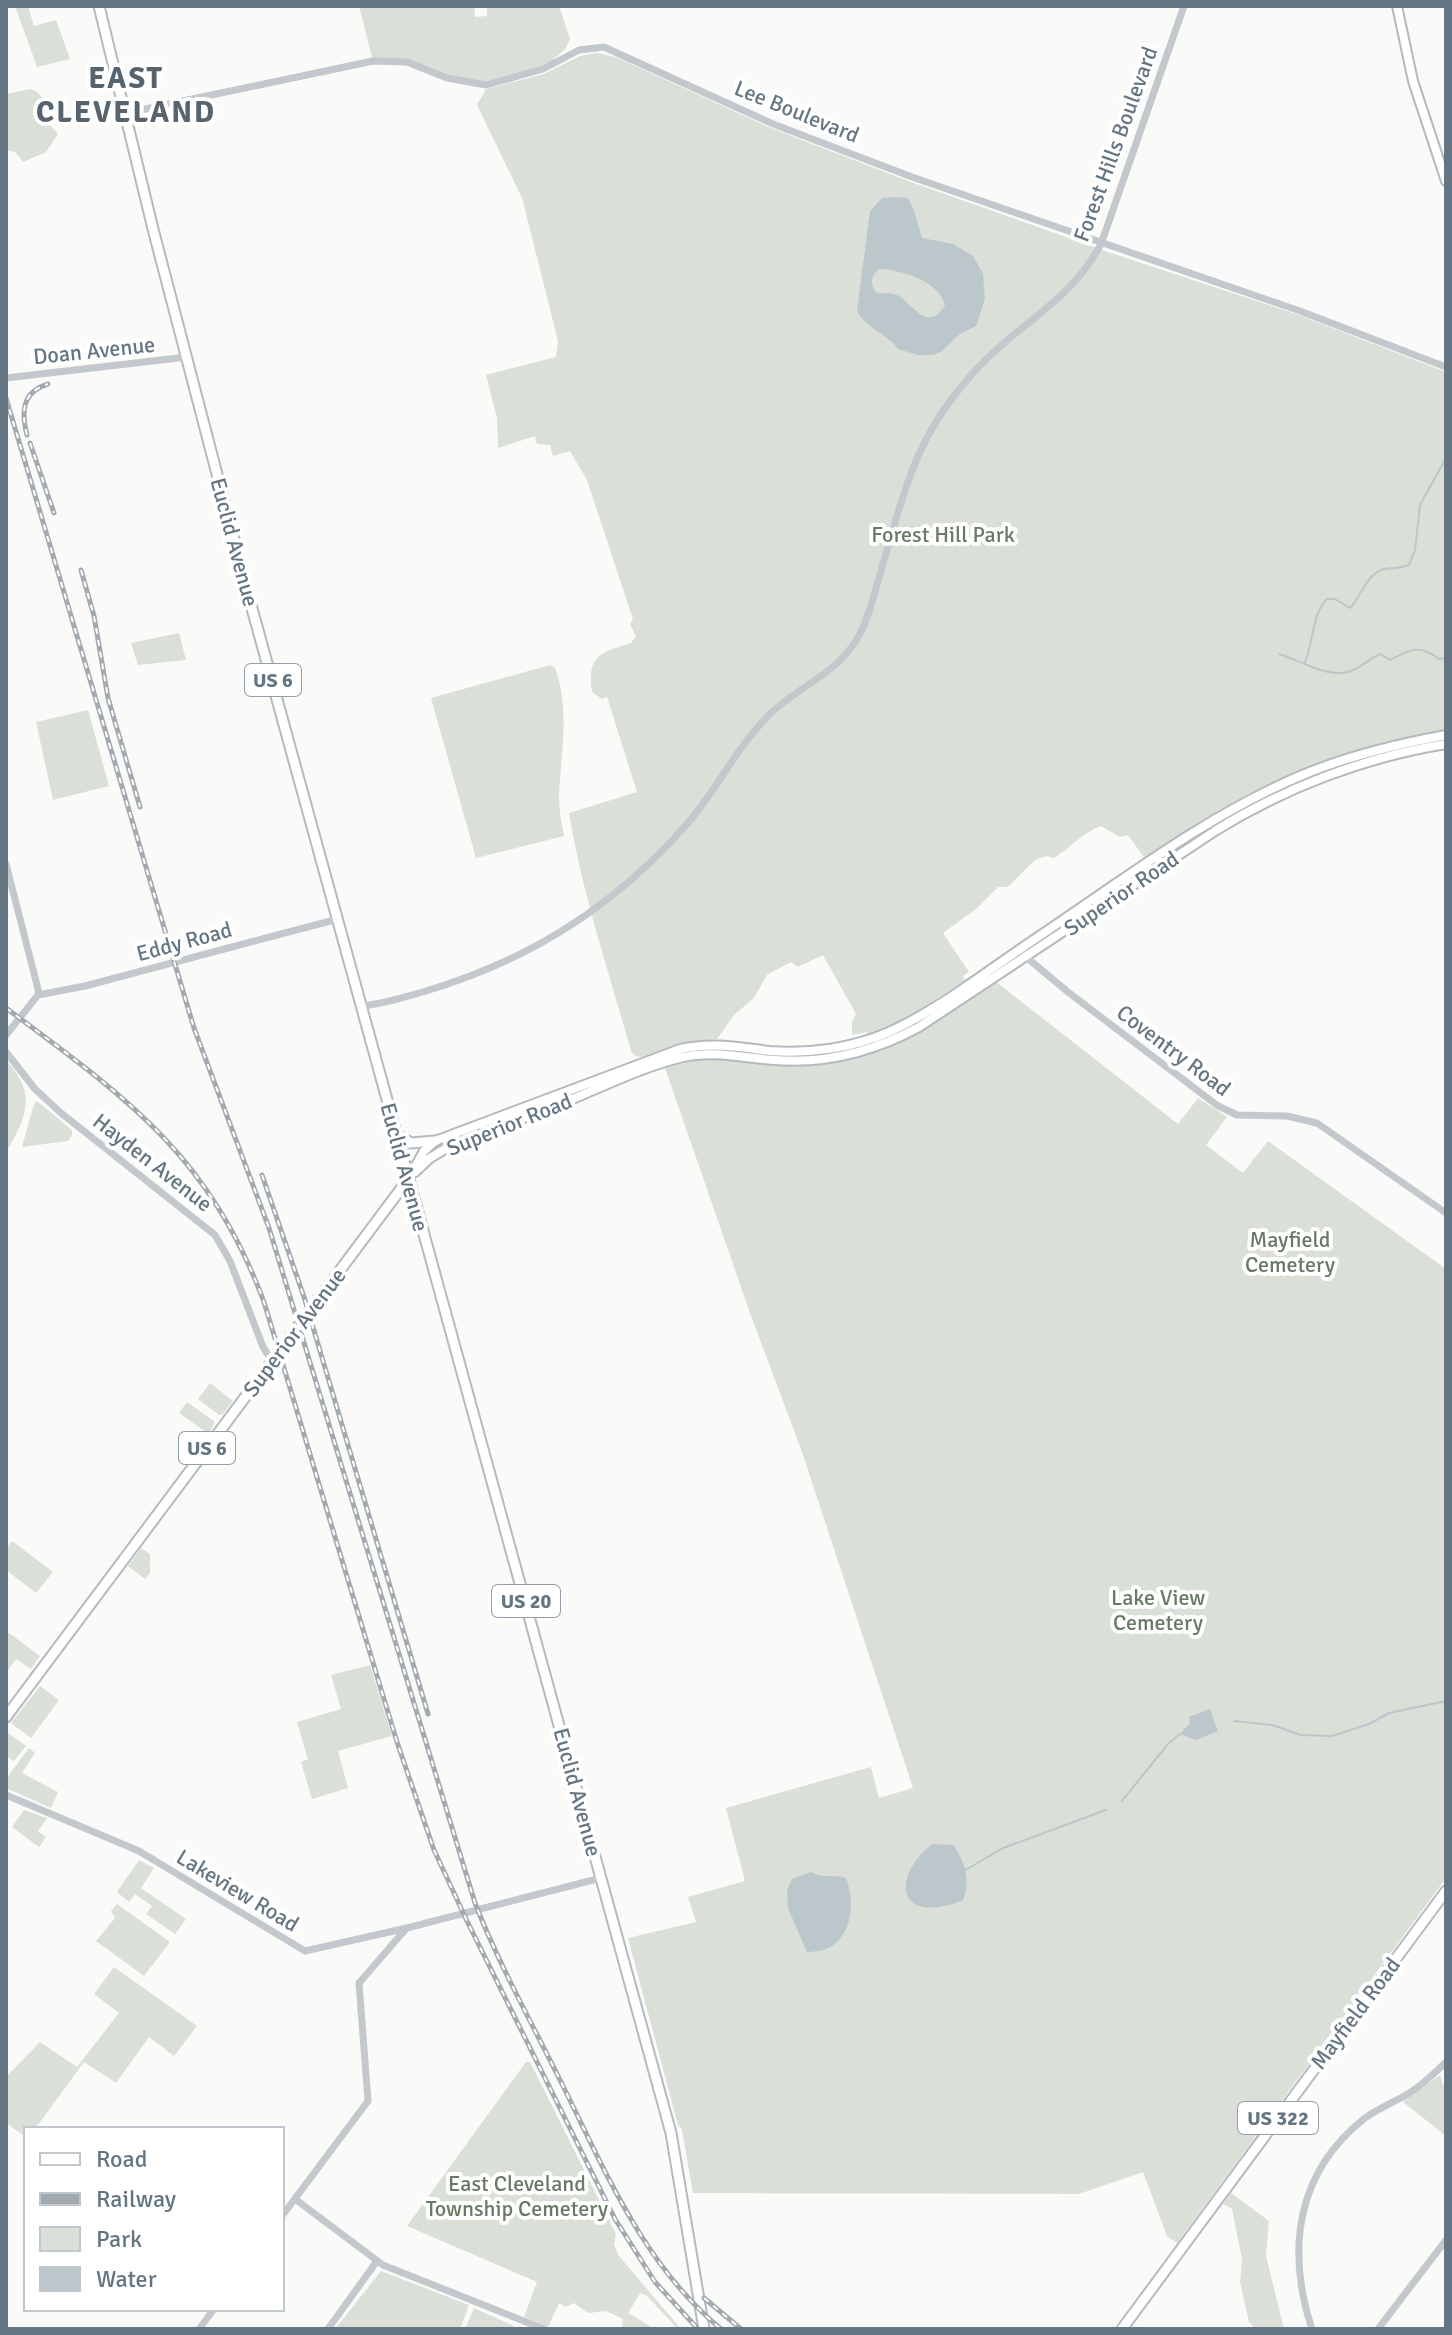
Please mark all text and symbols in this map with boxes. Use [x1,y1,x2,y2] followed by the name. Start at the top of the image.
[1068,43,1163,245] street label: Forest Hills Boulevard
[36,60,216,131] district label: EAST CLEVELAND
[730,74,863,149] street label: Lee Boulevard
[32,331,156,370] street label: Doan Avenue
[204,475,265,609] street label: Euclid Avenue
[871,521,1015,548] park label: Forest Hill Park
[245,664,301,696] road number: US 6
[1059,845,1184,942] street label: Superior Road
[133,916,235,967] street label: Eddy Road
[1111,999,1236,1102] street label: Coventry Road
[443,1087,576,1162] street label: Superior Road
[374,1100,435,1234] street label: Euclid Avenue
[88,1107,218,1217] street label: Hayden Avenue
[1245,1226,1336,1278] park label: Mayfield Cemetery
[237,1262,352,1402] street label: Superior Avenue
[179,1432,235,1464] road number: US 6
[1111,1584,1205,1636] park label: Lake View Cemetery
[492,1585,560,1617] road number: US 20
[547,1725,608,1859] street label: Euclid Avenue
[172,1843,304,1938] street label: Lakeview Road
[1305,1952,1406,2075] street label: Mayfield Road
[1238,2102,1318,2134] road number: US 322
[24,2127,284,2311] legend
[96,2144,147,2174] text: Road
[426,2170,609,2222] park label: East Cleveland Township Cemetery
[96,2184,176,2214] text: Railway
[96,2224,142,2254] text: Park
[96,2264,157,2294] text: Water

